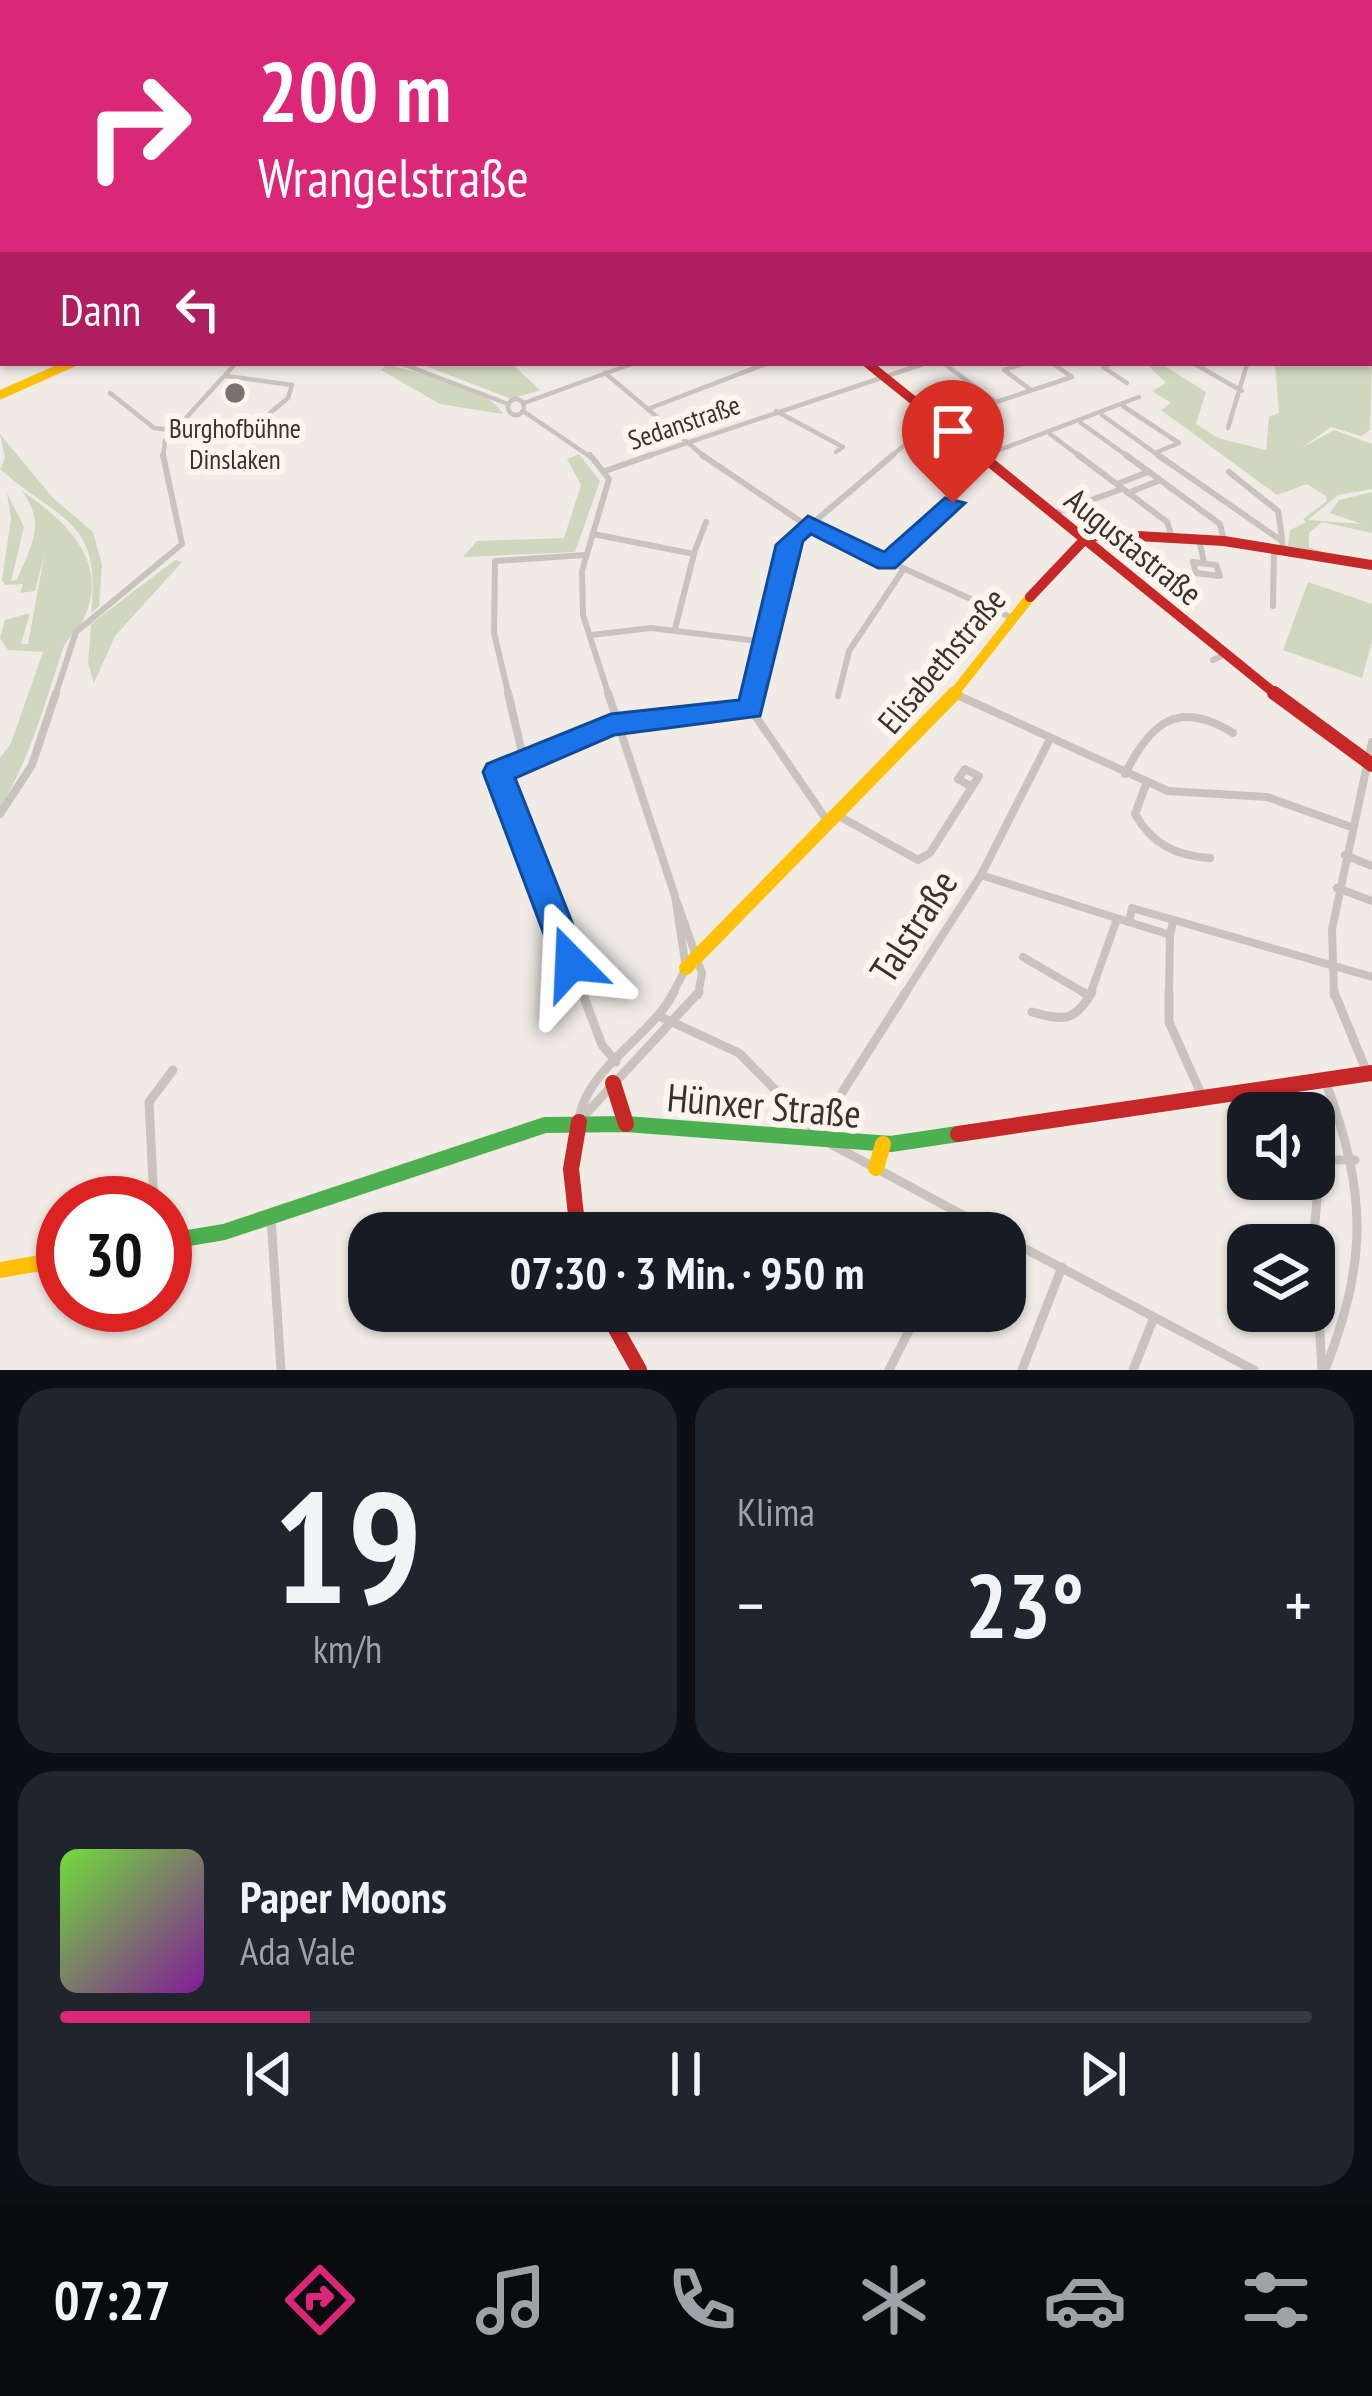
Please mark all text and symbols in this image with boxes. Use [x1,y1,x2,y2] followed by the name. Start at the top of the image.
[258,36,451,145] text: 200 m
[60,48,216,204] icon: right
[258,142,529,212] text: Wrangelstraße
[165,276,231,342] icon: left
[60,280,141,338] text: Dann
[222,380,248,406] marker: Burghofbühne Dinslaken
[902,380,1004,503] pin
[624,387,744,457] street label: Sedanstraße
[920,398,986,464] icon: arrive
[169,411,301,476] place label: Burghofbühne Dinslaken
[1057,478,1211,614] street label: Augustastraße
[868,578,1014,742] street label: Elisabethstraße
[858,860,968,992] street label: Talstraße
[508,900,634,1026] position arrow
[665,1071,863,1139] street label: Hünxer Straße
[1227,1092,1335,1332] map controls
[1227,1092,1335,1200] button: sound
[36,1176,192,1332] speed limit sign: 30
[1227,1224,1335,1332] button: layers
[510,1243,864,1301] text: 07:30 · 3 Min. · 950 m
[273,1444,422,1646] text: 19
[737,1486,815,1537] text: Klima
[965,1546,1084,1663] text: 23°
[737,1562,764,1647] text: −
[1285,1562,1312,1647] text: +
[313,1623,382,1674] text: km/h
[240,1867,447,1925] text: Paper Moons
[240,1925,356,1976] text: Ada Vale
[236,2041,302,2107] icon: previous
[653,2041,719,2107] icon: pause
[1070,2041,1136,2107] icon: next
[278,2258,362,2342] icon: directions
[469,2258,553,2342] icon: music
[660,2258,744,2342] icon: phone
[852,2258,936,2342] icon: climate
[1043,2258,1127,2342] icon: car
[1234,2258,1318,2342] icon: filters
[54,2265,170,2335] text: 07:27

